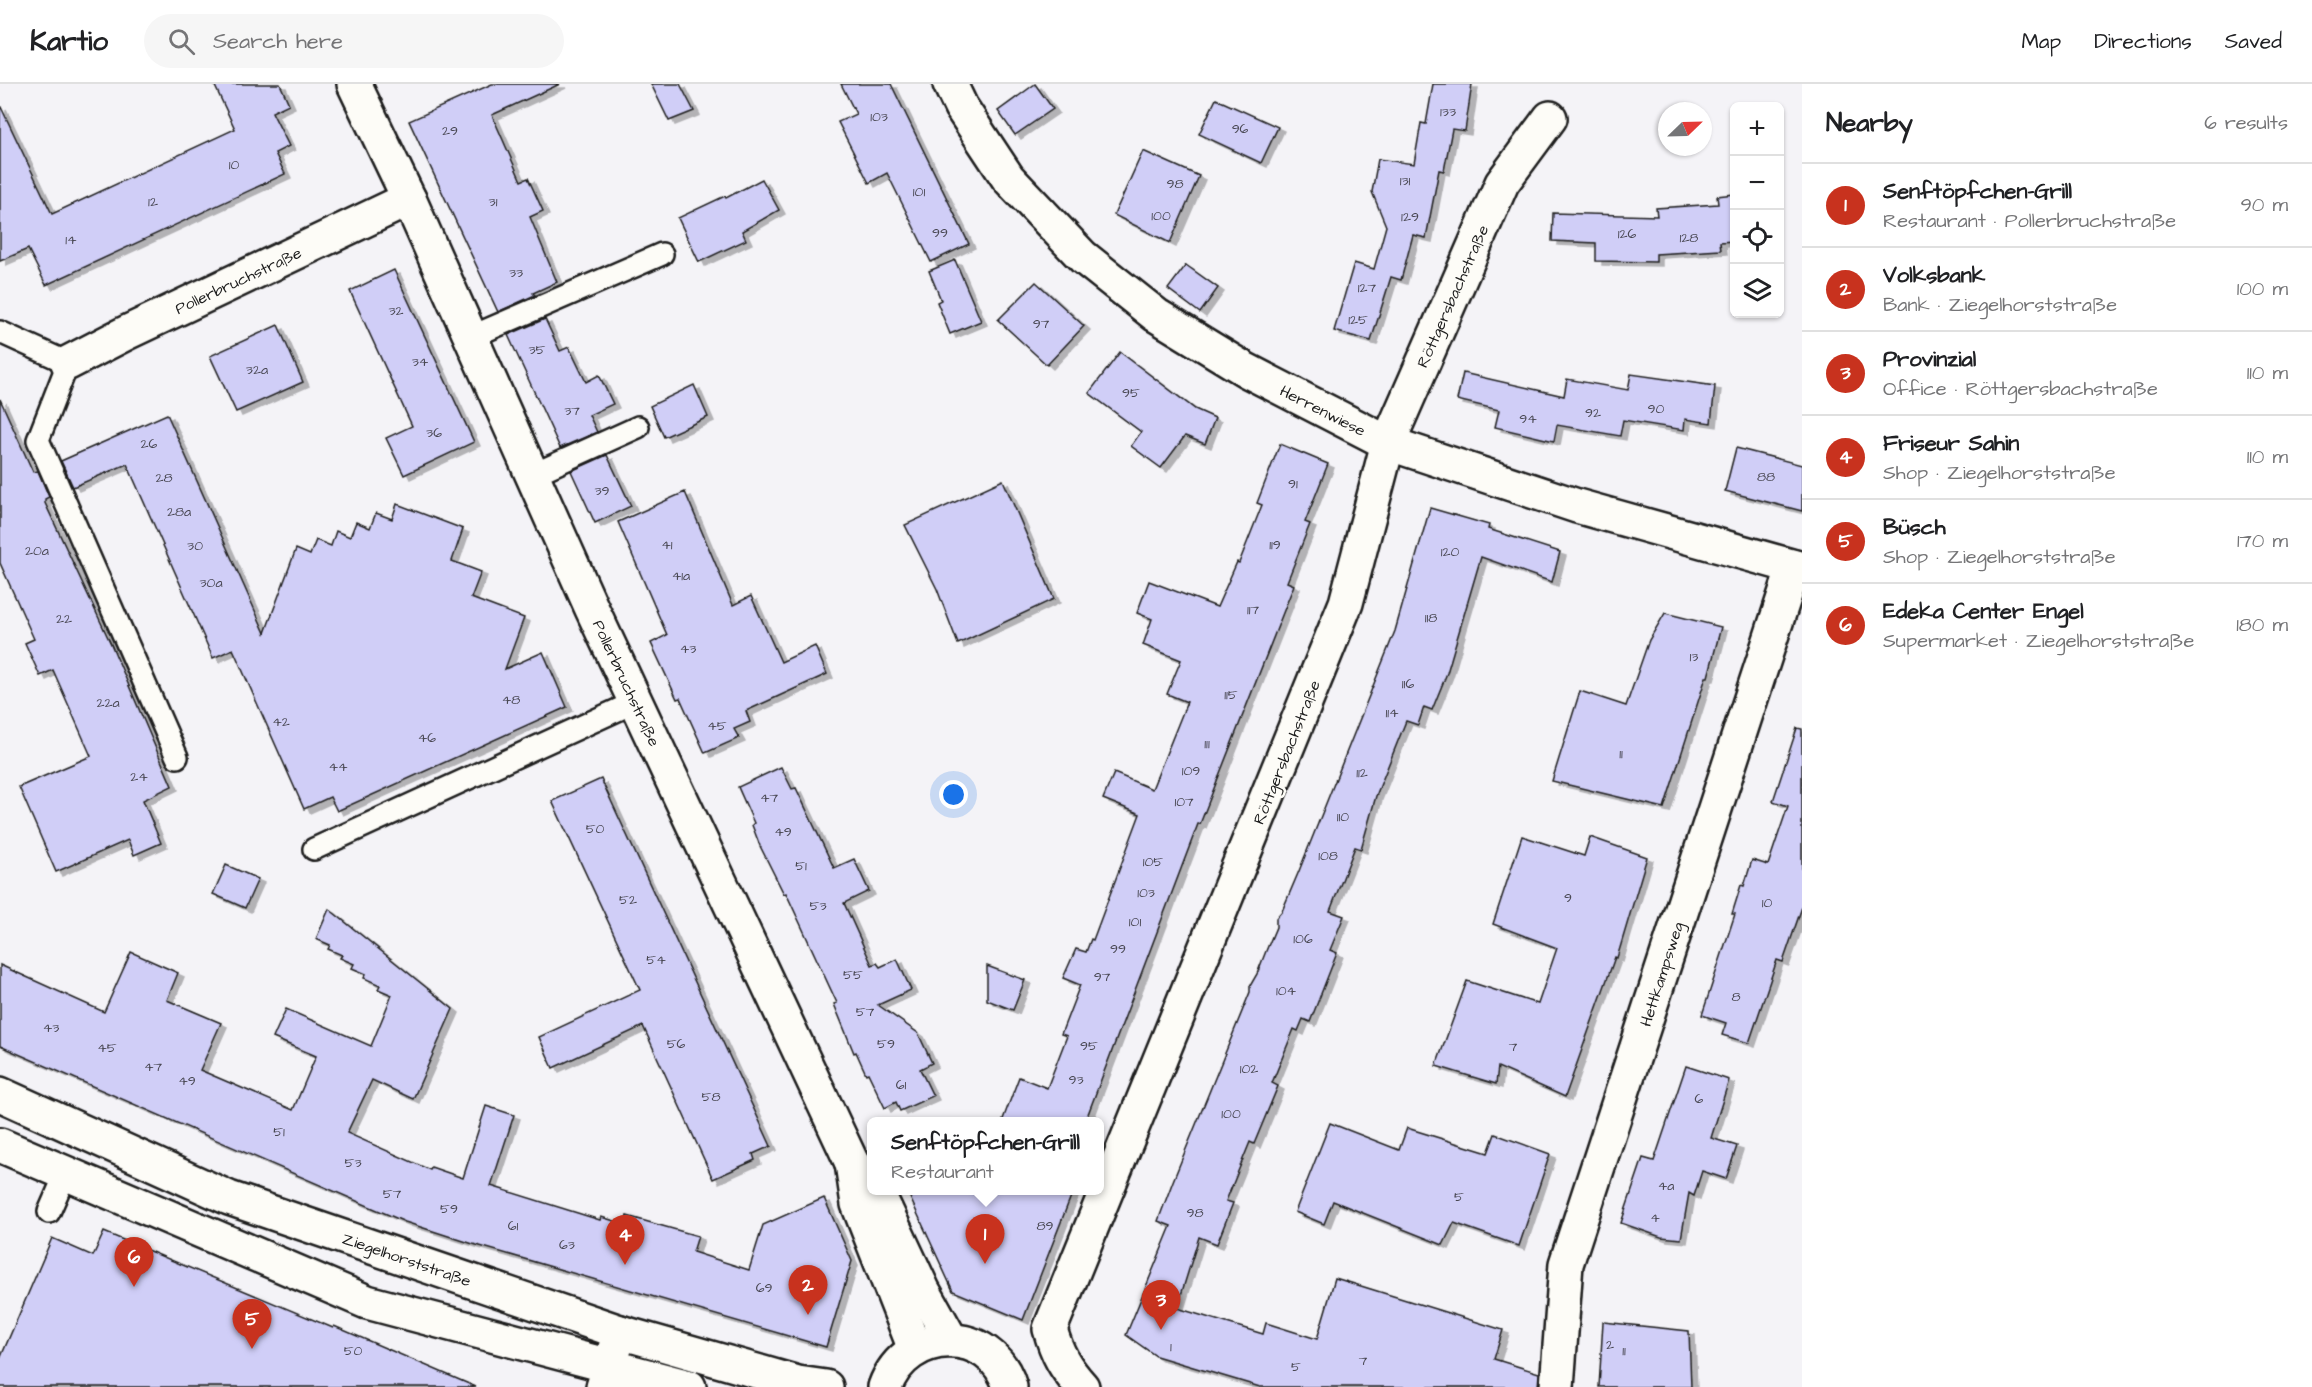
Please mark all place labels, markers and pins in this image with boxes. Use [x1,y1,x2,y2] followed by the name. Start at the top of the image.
[966,1214,1004,1264] pin: 1
[606,1216,644,1265] pin: 4
[114,1238,154,1287] pin: 6
[788,1266,828,1315] pin: 2
[1142,1280,1180,1330] pin: 3
[232,1300,272,1349] pin: 5

